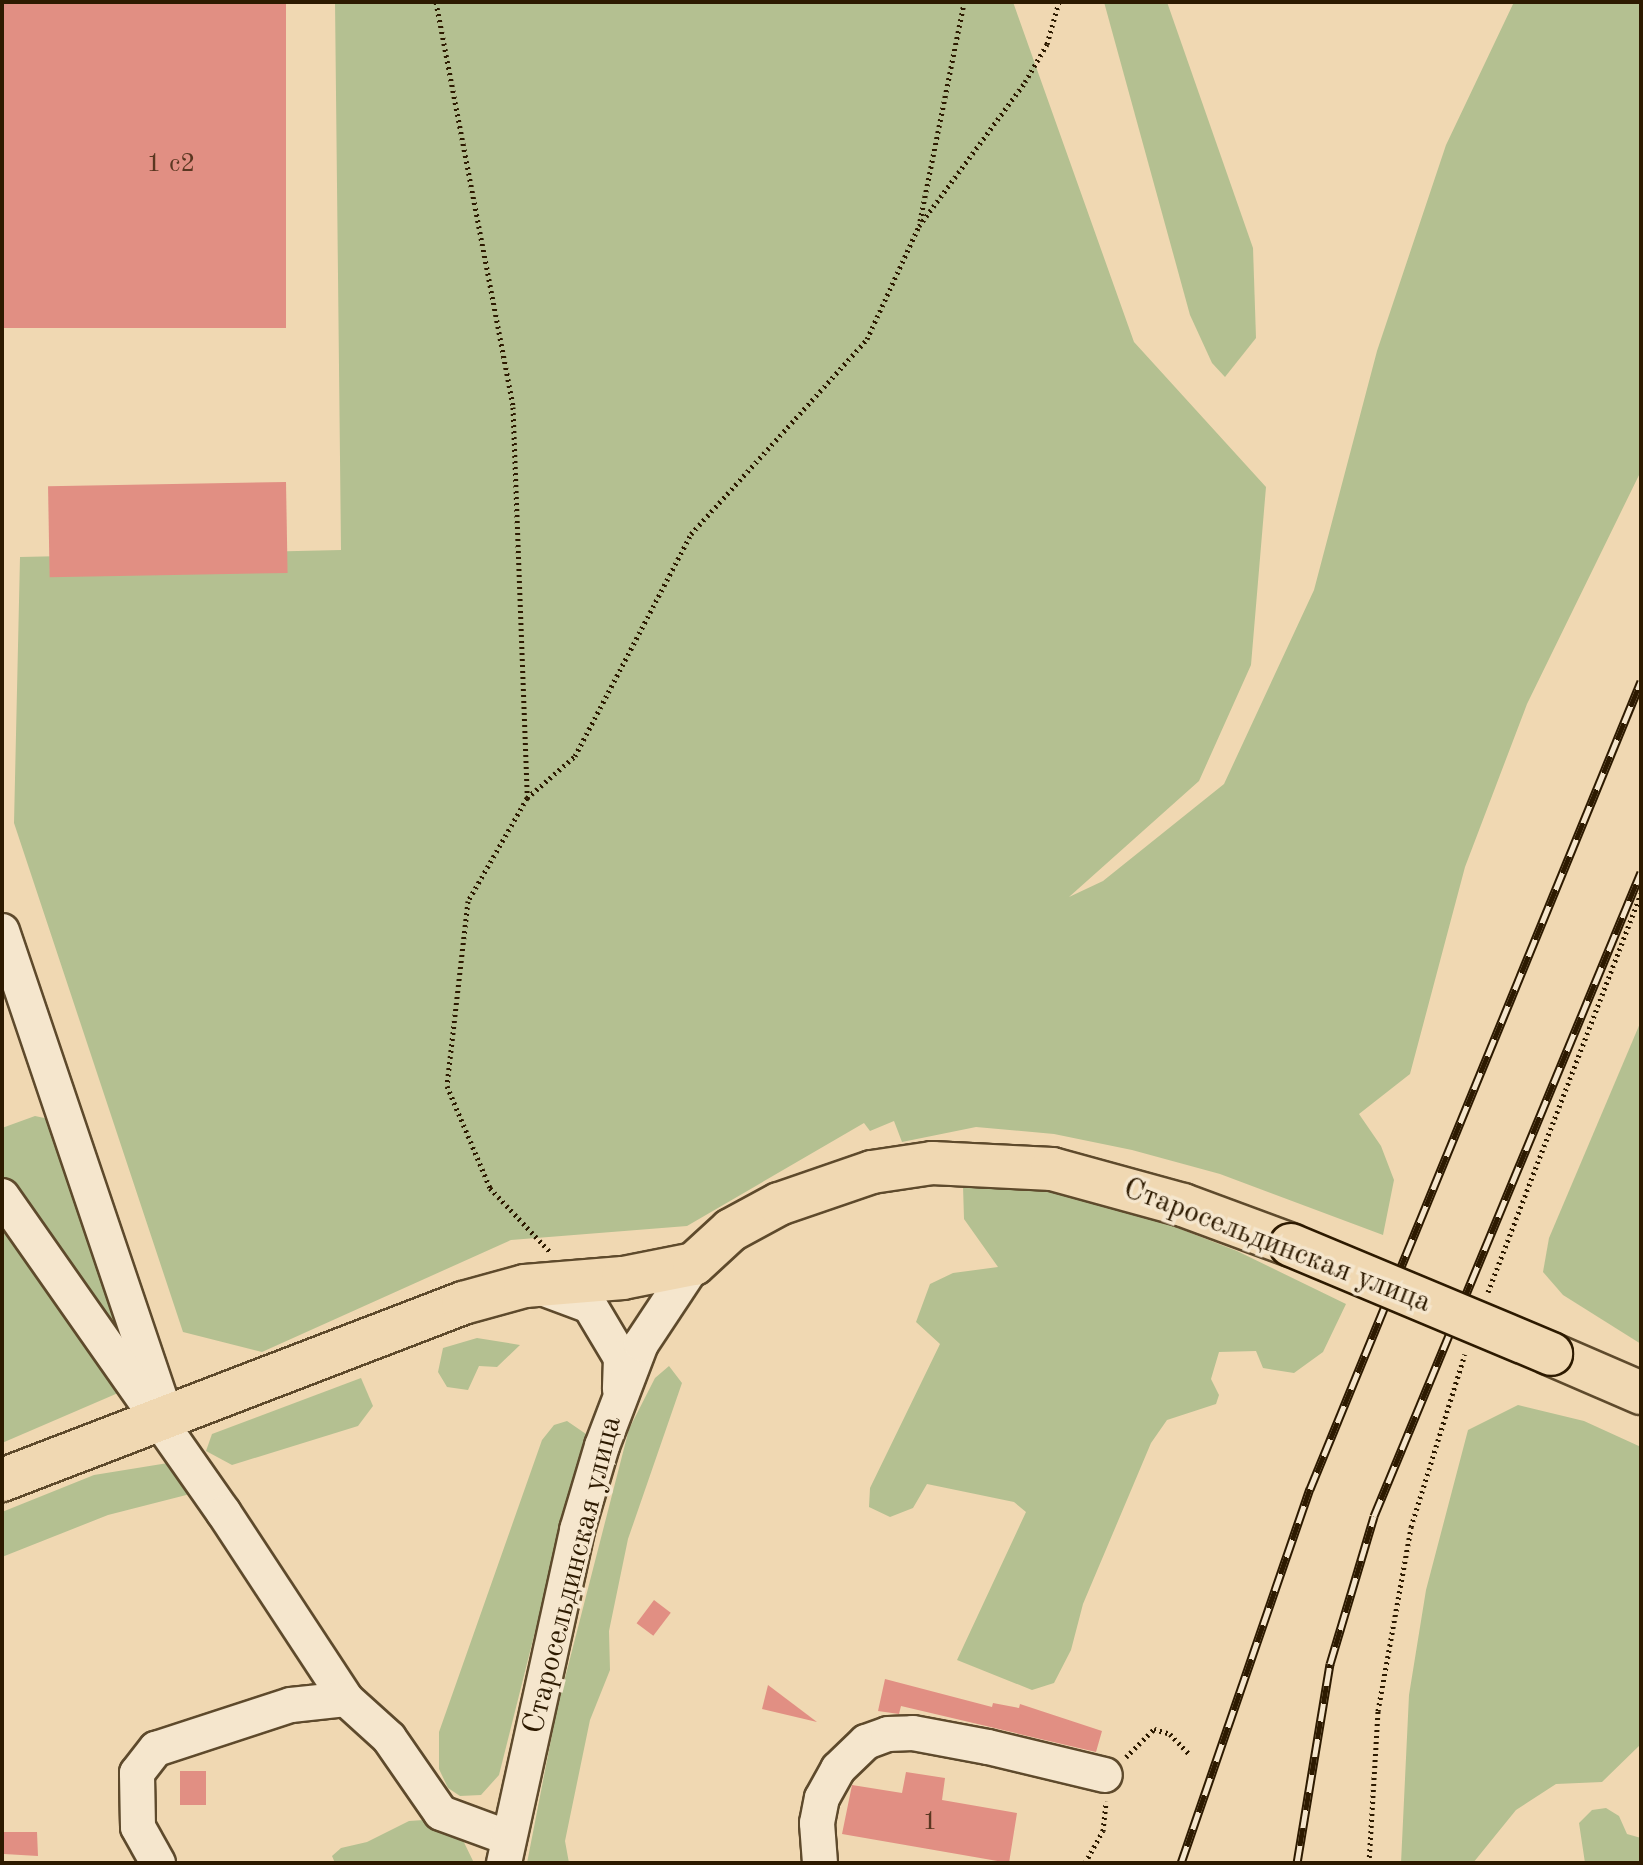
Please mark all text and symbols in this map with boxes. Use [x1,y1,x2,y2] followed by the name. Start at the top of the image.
[147,149,195,181] house number: 1 с2
[1118,1171,1436,1321] street label: Старосельдинская улица
[516,1412,630,1738] street label: Старосельдинская улица
[922,1807,938,1839] house number: 1

